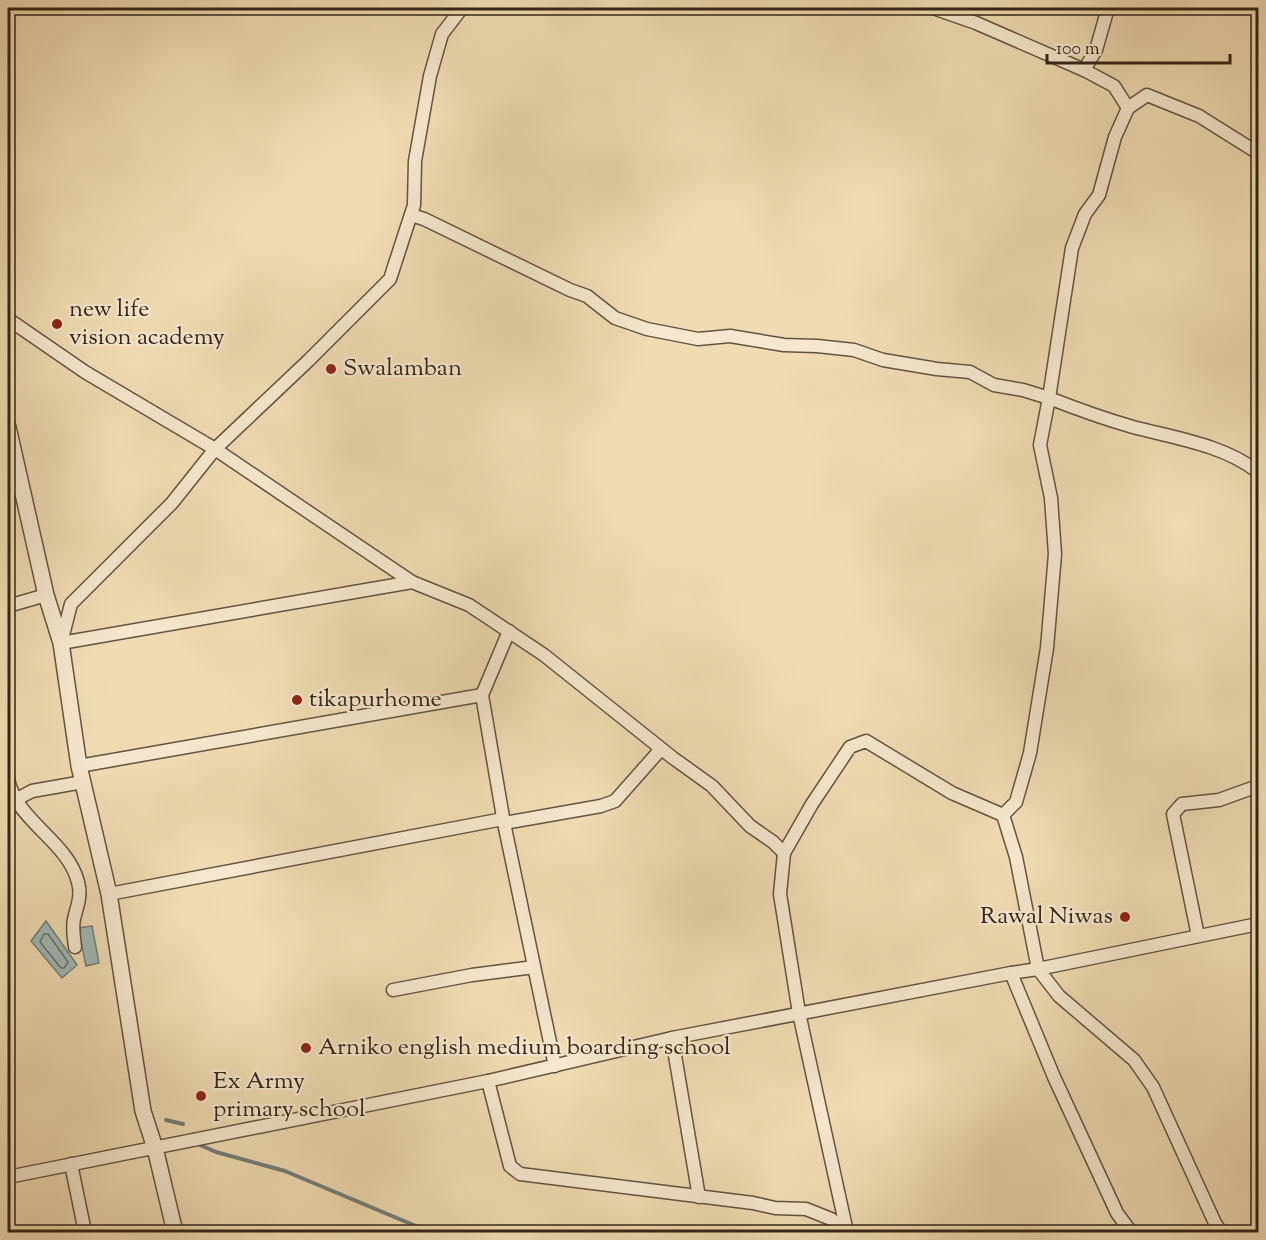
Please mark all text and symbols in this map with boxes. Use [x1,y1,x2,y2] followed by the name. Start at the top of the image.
[1047,27,1230,65] scale bar
[1056,37,1100,63] text: 100 m
[69,293,225,355] place label: new life vision academy
[50,317,64,331] marker: new life vision academy
[343,352,462,386] place label: Swalamban
[324,362,338,376] marker: Swalamban
[309,683,442,717] place label: tikapurhome
[290,693,304,707] marker: tikapurhome
[980,900,1113,934] place label: Rawal Niwas
[1118,910,1132,924] marker: Rawal Niwas
[318,1031,731,1065] place label: Arniko english medium boarding school
[299,1041,313,1055] marker: Arniko english medium boarding school
[213,1065,366,1127] place label: Ex Army primary school
[194,1089,208,1103] marker: Ex Army primary school

